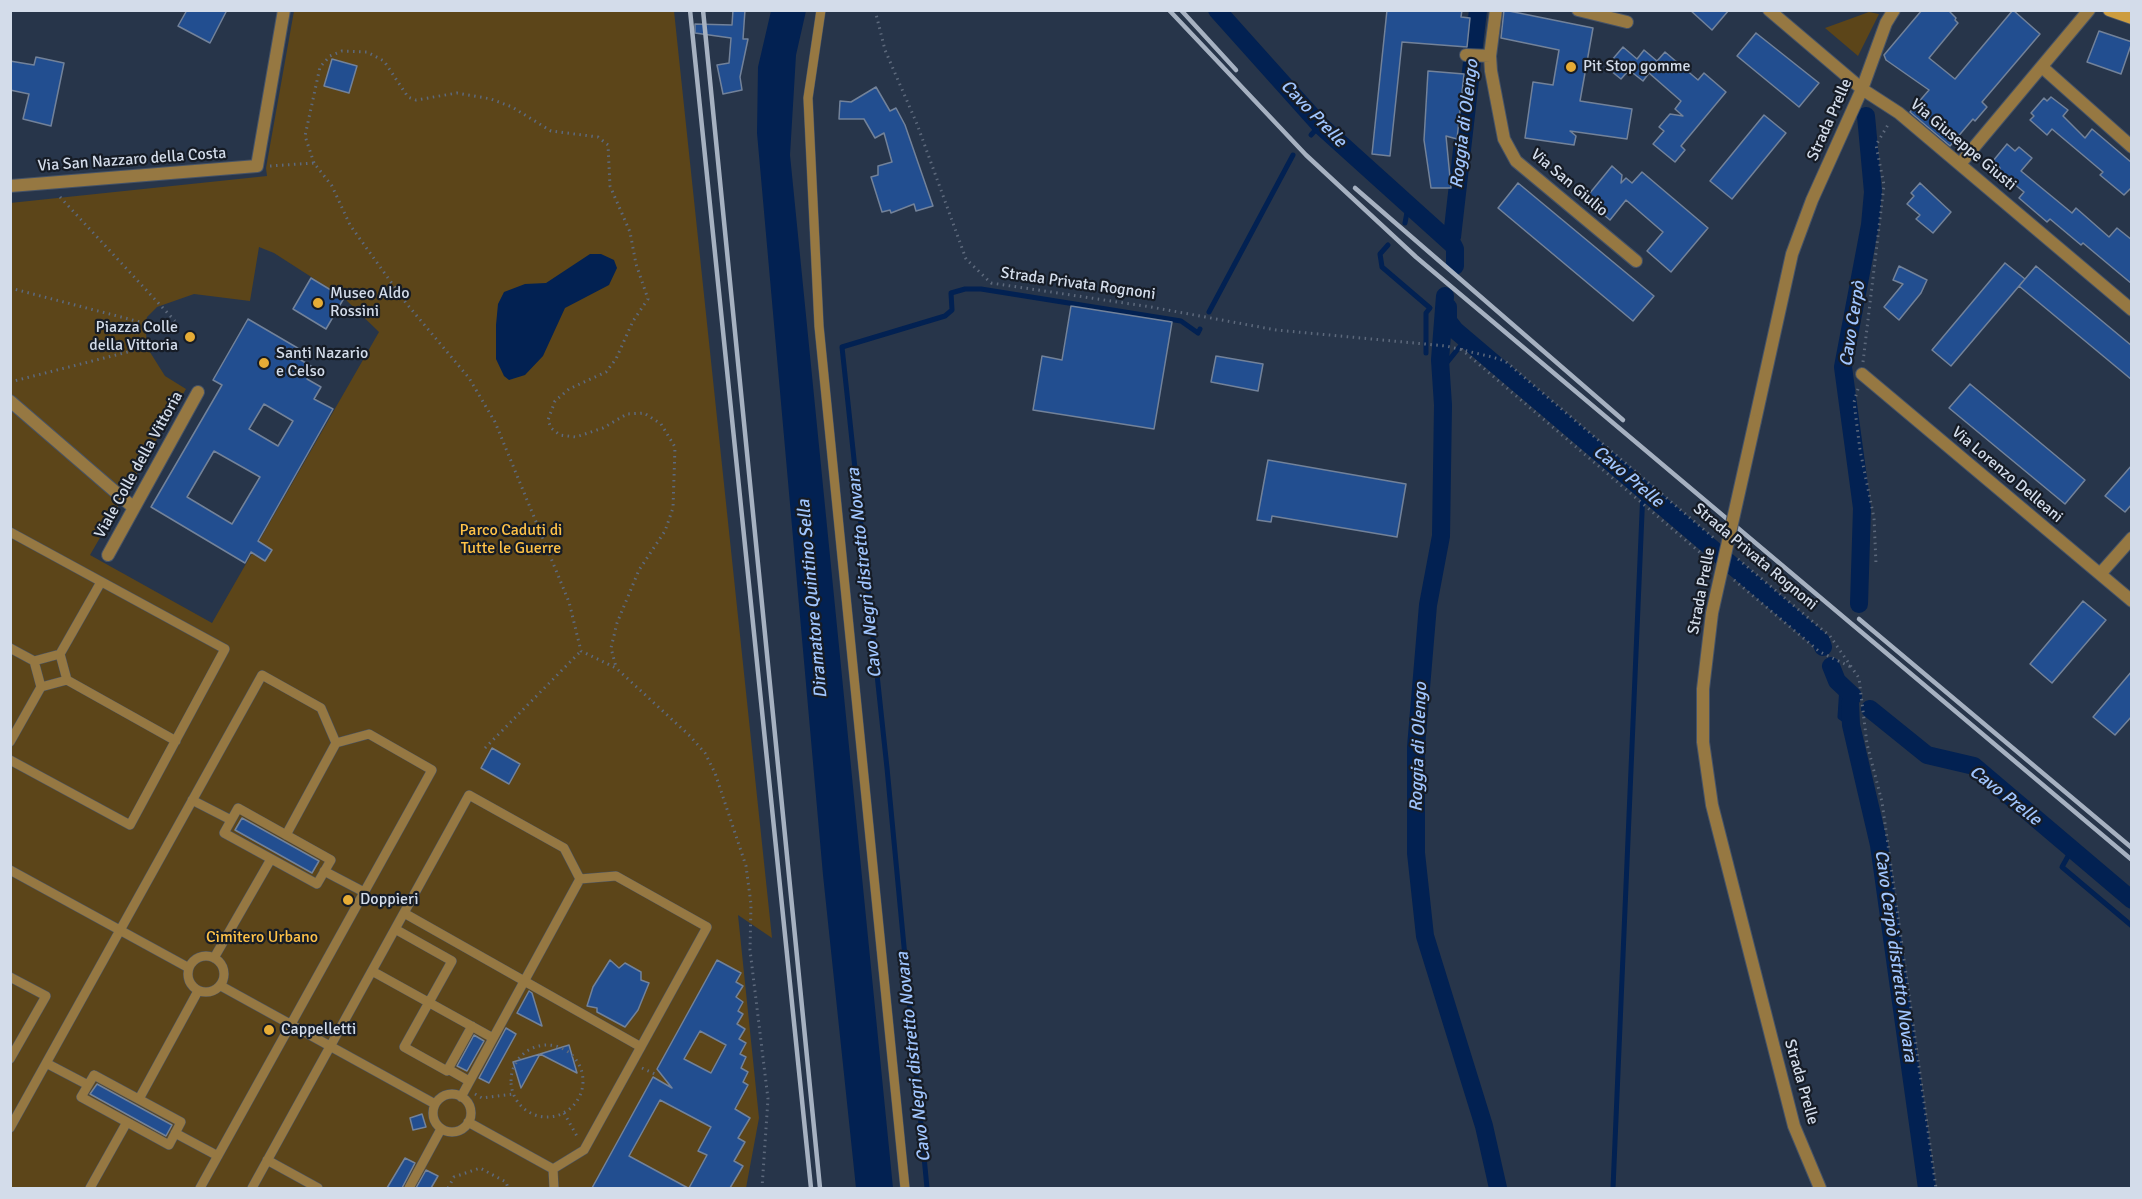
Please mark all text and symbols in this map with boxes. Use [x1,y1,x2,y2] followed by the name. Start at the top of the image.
[1583,57,1690,77] place label: Pit Stop gomme
[1446,58,1484,190] water label: Roggia di Olengo
[1564,60,1578,74] marker: Pit Stop gomme
[1276,76,1350,152] water label: Cavo Prelle
[1803,76,1857,164] street label: Strada Prelle
[1906,95,2020,195] street label: Via Giuseppe Giusti
[37,144,227,176] street label: Via San Nazzaro della Costa
[1526,145,1612,221] street label: Via San Giulio
[999,264,1157,304] street label: Strada Privata Rognoni
[1836,280,1870,368] water label: Cavo Cerpò
[330,284,410,322] place label: Museo Aldo Rossini
[311,296,325,310] marker: Museo Aldo Rossini
[89,318,178,356] place label: Piazza Colle della Vittoria
[183,330,197,344] marker: Piazza Colle della Vittoria
[276,344,368,382] place label: Santi Nazario e Celso
[257,356,271,370] marker: Santi Nazario e Celso
[91,388,187,542] street label: Viale Colle della Vittoria
[1948,423,2066,527] street label: Via Lorenzo Delleani
[1588,441,1668,513] water label: Cavo Prelle
[843,467,887,679] water label: Cavo Negri distretto Novara
[794,499,832,699] water label: Diramatore Quintino Sella
[1689,499,1821,615] street label: Strada Privata Rognoni
[460,521,562,559] park label: Parco Caduti di Tutte le Guerre
[1684,546,1720,636] street label: Strada Prelle
[1406,682,1432,812] water label: Roggia di Olengo
[1965,761,2045,831] water label: Cavo Prelle
[1869,849,1921,1063] water label: Cavo Cerpò distretto Novara
[360,890,418,910] place label: Doppieri
[341,893,355,907] marker: Doppieri
[206,928,318,948] park label: Cimitero Urbano
[892,951,936,1163] water label: Cavo Negri distretto Novara
[281,1020,356,1040] place label: Cappelletti
[262,1023,276,1037] marker: Cappelletti
[1780,1037,1822,1127] street label: Strada Prelle

